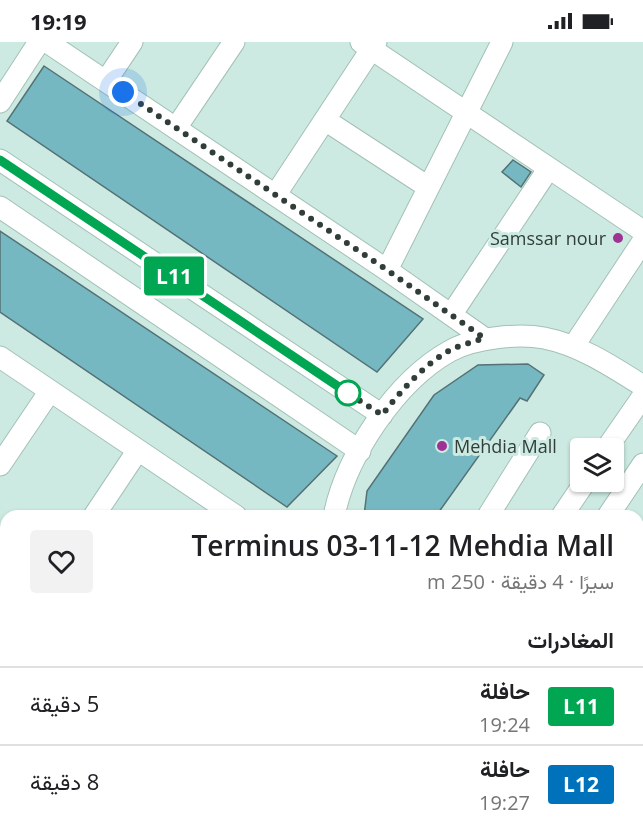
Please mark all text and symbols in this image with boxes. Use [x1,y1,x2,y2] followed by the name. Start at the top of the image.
[30,6,87,36] text: 19:19
[108,77,138,107] your location
[490,226,607,250] place label: Samssar nour
[611,231,625,245] marker: Samssar nour
[140,256,208,296] line badge: L11
[156,262,192,290] text: L11
[335,380,361,406] unlabelled marker
[454,434,557,458] place label: Mehdia Mall
[570,438,624,492] map controls
[570,438,624,492] button: layers
[435,439,449,453] marker: Mehdia Mall
[191,526,614,564] text: Terminus 03-11-12 Mehdia Mall
[30,530,93,593] button: heart
[427,568,614,595] text: سيرًا · 4 دقيقة · 250 m
[528,624,614,654] text: المغادرات
[480,675,530,705] text: حافلة
[30,688,99,718] text: 5 دقيقة
[563,692,599,720] text: L11
[479,711,530,738] text: 19:24
[480,753,530,783] text: حافلة
[30,766,99,796] text: 8 دقيقة
[563,770,599,798] text: L12
[479,789,530,816] text: 19:27

